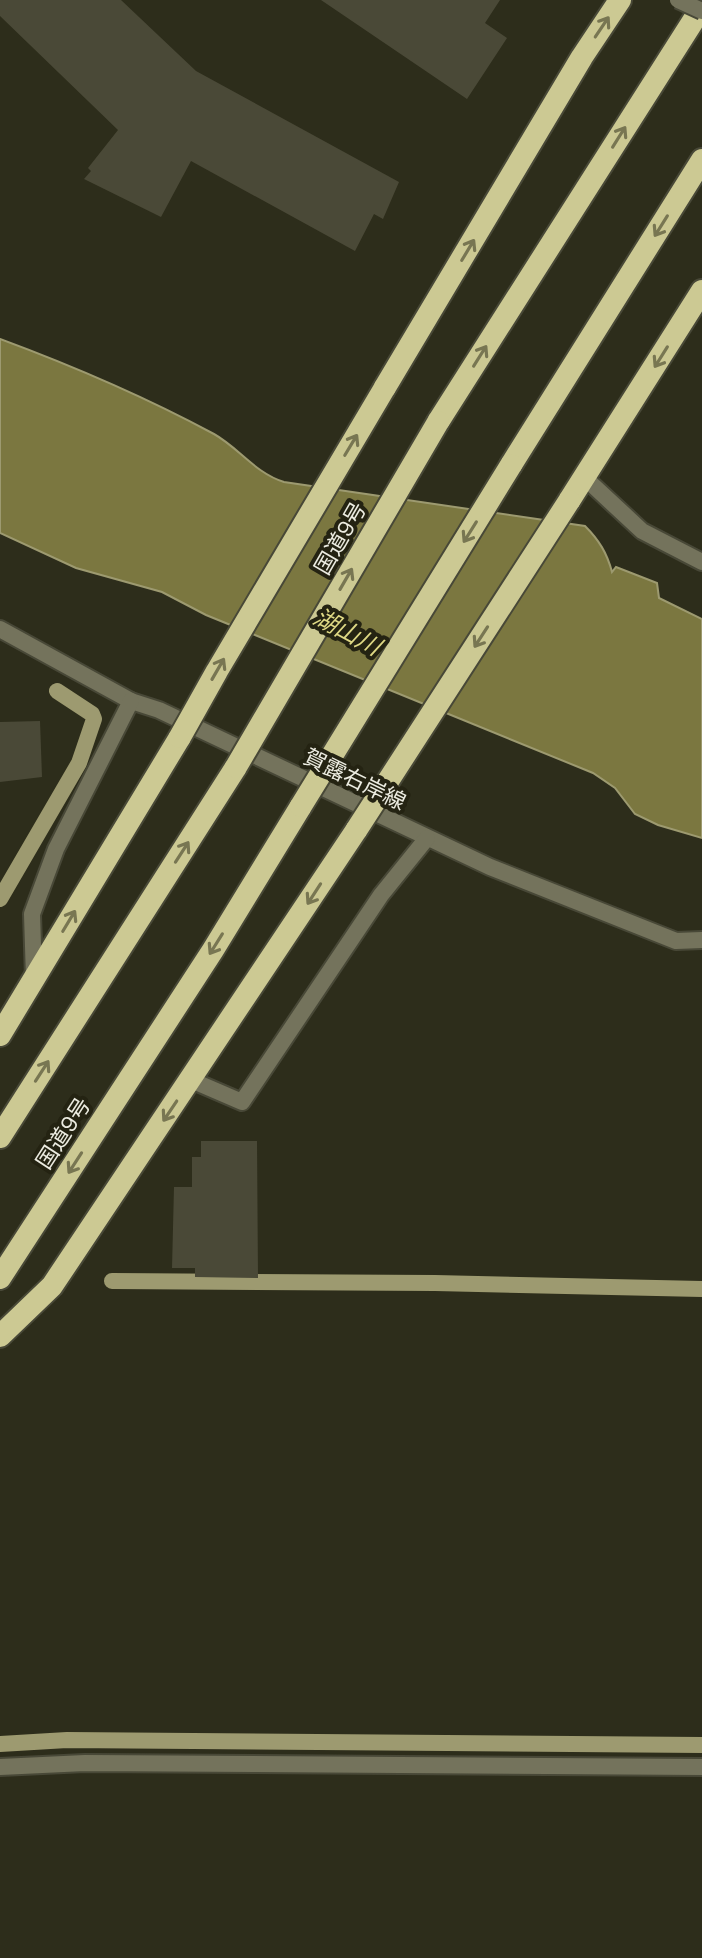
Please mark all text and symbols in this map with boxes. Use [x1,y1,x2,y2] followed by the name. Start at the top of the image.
[594,16,610,39] one-way arrow
[612,126,628,149] one-way arrow
[652,214,668,237] one-way arrow
[460,239,476,262] one-way arrow
[473,345,489,368] one-way arrow
[652,346,669,368] one-way arrow
[343,434,359,457] one-way arrow
[308,497,372,579] street label: 国道9号
[462,520,478,543] one-way arrow
[338,568,354,591] one-way arrow
[308,601,389,664] water label: 湖山川
[473,626,489,648] one-way arrow
[210,658,226,681] one-way arrow
[299,742,411,816] street label: 賀露右岸線
[174,841,190,864] one-way arrow
[306,883,322,905] one-way arrow
[62,910,78,933] one-way arrow
[208,933,225,955] one-way arrow
[34,1060,50,1083] one-way arrow
[30,1092,96,1174] street label: 国道9号
[162,1099,178,1122] one-way arrow
[66,1151,83,1173] one-way arrow

